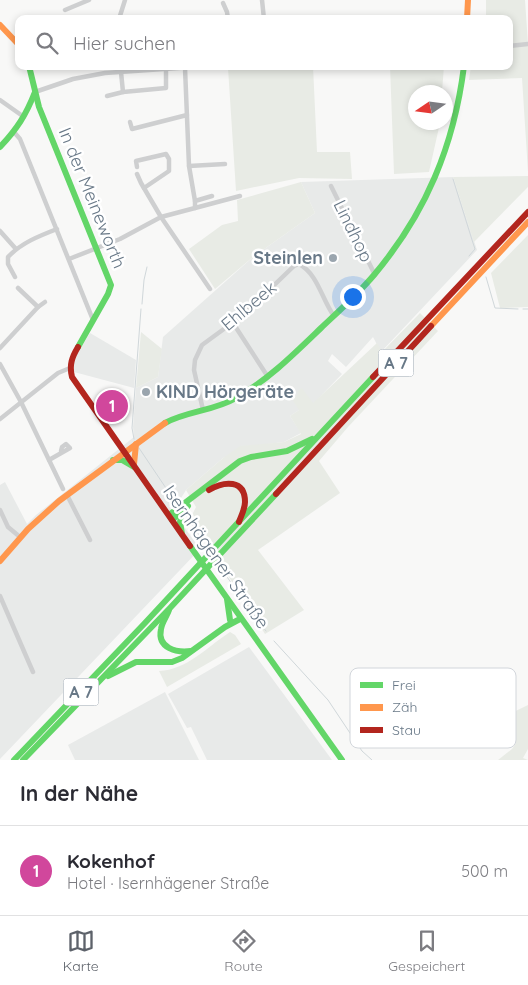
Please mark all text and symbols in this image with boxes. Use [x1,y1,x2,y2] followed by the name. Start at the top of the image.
[15,15,513,70] search box
[33,29,61,57] icon: search
[73,31,176,55] text: Hier suchen
[408,85,453,130] north arrow
[54,124,131,272] street label: In der Meineworth
[328,196,378,266] street label: Lindhop
[253,246,323,269] place label: Steinlen
[327,252,339,264] marker: Steinlen
[216,276,281,335] street label: Ehlbeek
[340,284,366,310] your location
[378,349,414,376] road number: A 7
[156,380,294,403] place label: KIND Hörgeräte
[140,386,152,398] marker: KIND Hörgeräte
[96,387,128,425] pin: 1
[158,481,275,633] street label: Isernhägener Straße
[350,668,516,748] legend
[392,676,416,694] text: Frei
[64,679,98,706] road number: A 7
[392,698,417,716] text: Zäh
[392,721,421,739] text: Stau
[20,780,138,806] text: In der Nähe
[67,849,155,873] text: Kokenhof
[33,861,39,881] text: 1
[461,861,508,881] text: 500 m
[67,873,269,893] text: Hotel · Isernhägener Straße
[63,927,99,975] tab: Karte
[224,927,263,975] tab: Route
[388,927,465,975] tab: Gespeichert

